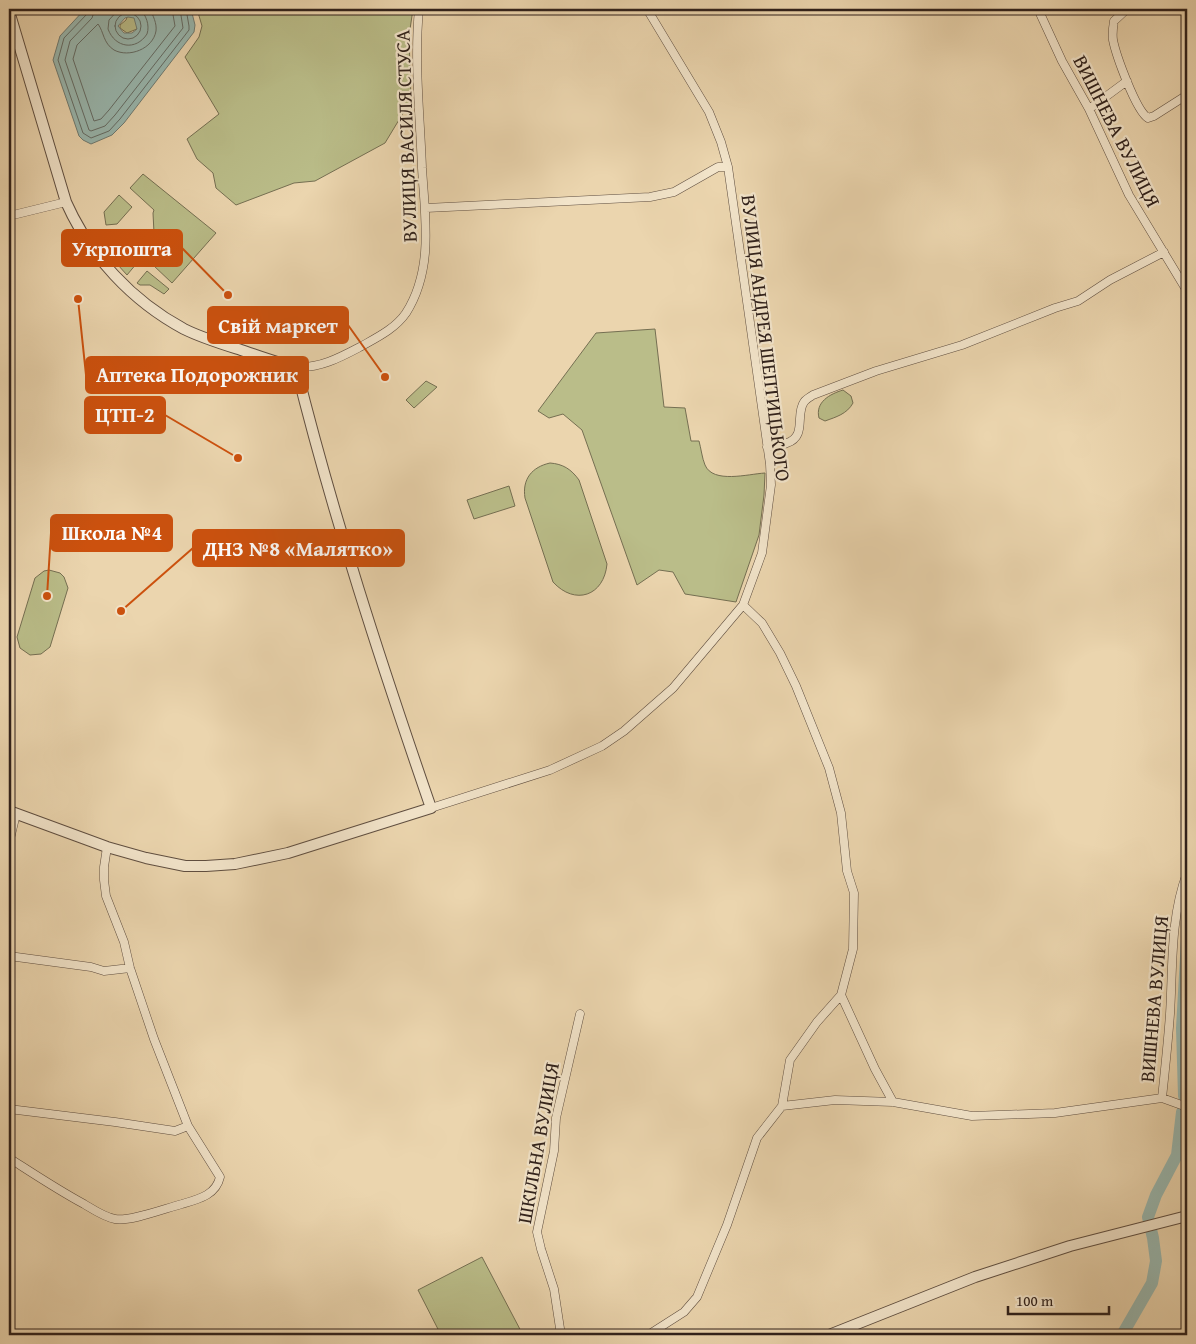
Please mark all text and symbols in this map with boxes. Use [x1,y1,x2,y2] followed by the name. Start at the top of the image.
[387,29,424,243] street label: ВУЛИЦЯ ВАСИЛЯ СТУСА
[1067,50,1168,212] street label: ВИШНЕВА ВУЛИЦЯ
[735,193,798,483] street label: ВУЛИЦЯ АНДРЕЯ ШЕПТИЦЬКОГО
[62,230,182,266] callout: Укрпошта
[72,233,172,264] text: Укрпошта
[208,307,348,343] callout: Свiй маркет
[218,310,338,341] text: Свiй маркет
[86,357,308,393] callout: Аптека Подорожник
[96,359,299,390] text: Аптека Подорожник
[85,397,165,433] callout: ЦТП-2
[95,399,155,430] text: ЦТП-2
[51,515,172,551] callout: Школа №4
[62,517,162,548] text: Школа №4
[193,530,404,566] callout: ДНЗ №8 «Малятко»
[202,533,393,564] text: ДНЗ №8 «Малятко»
[1132,914,1175,1083] street label: ВИШНЕВА ВУЛИЦЯ
[509,1060,566,1226] street label: ШКІЛЬНА ВУЛИЦЯ
[1008,1284,1110,1316] scale bar
[1016,1290,1054,1311] text: 100 m

